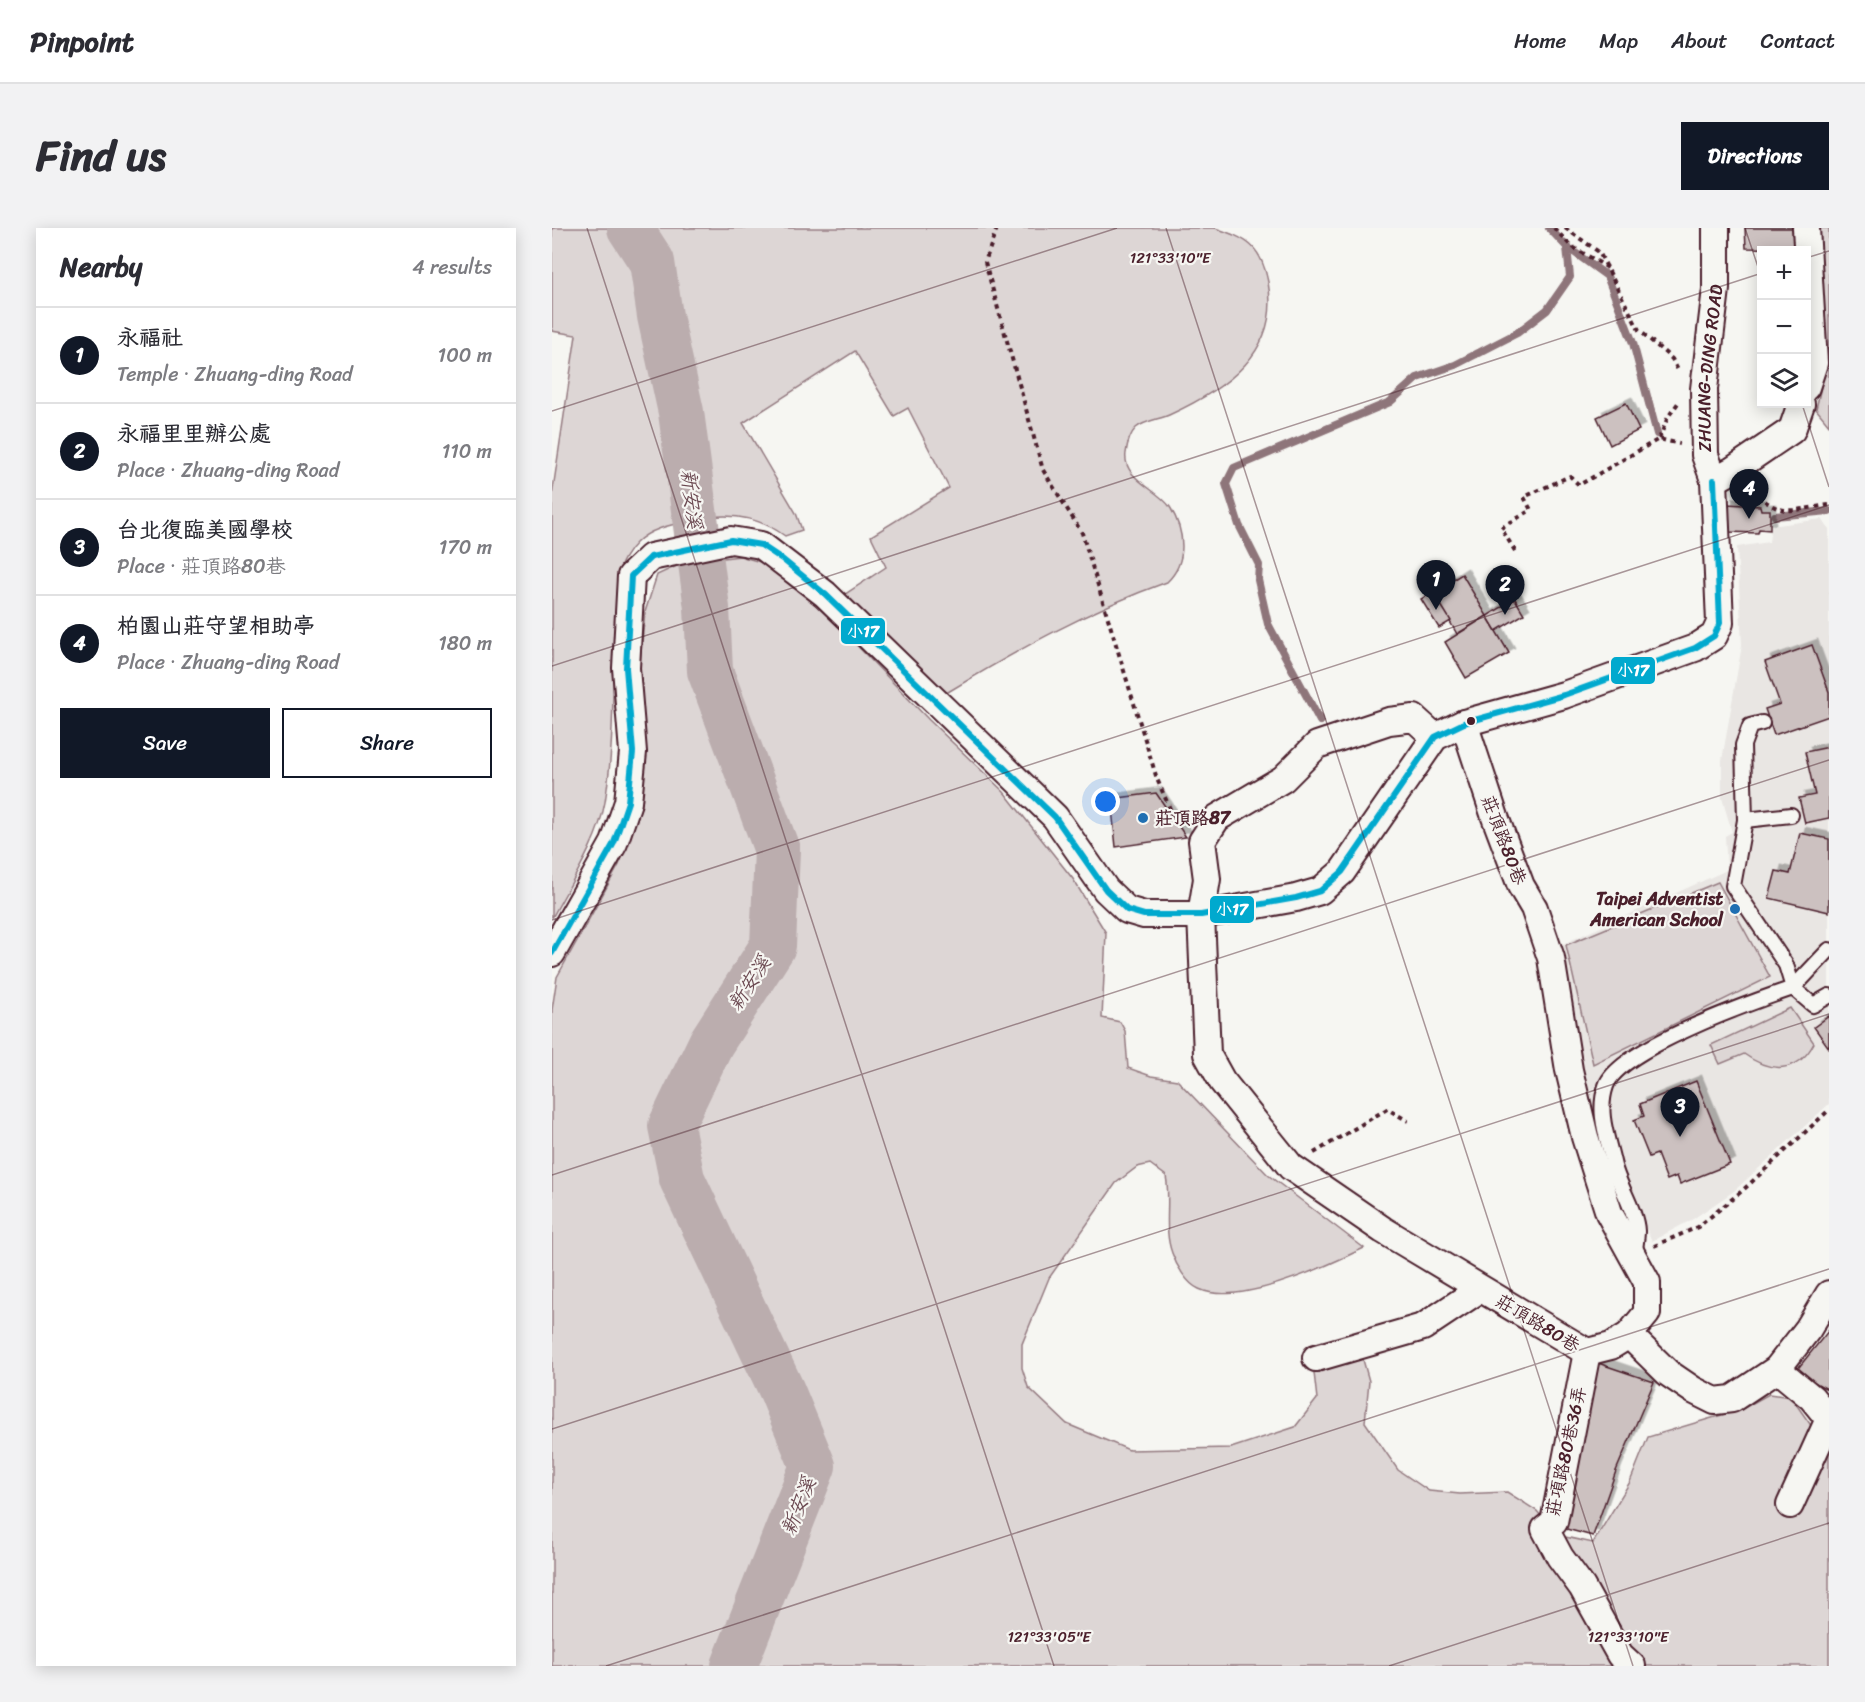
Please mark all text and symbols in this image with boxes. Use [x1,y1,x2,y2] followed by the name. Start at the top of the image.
[30,17,134,66] text: Pinpoint
[1514,22,1566,60] text: Home
[1599,22,1638,60] text: Map
[1671,22,1728,60] text: About
[1761,22,1835,60] text: Contact
[36,119,166,193] text: Find us
[1681,122,1829,190] button: Directions
[60,244,142,290] text: Nearby
[1130,245,1212,271] text: 121°33'10"E
[1757,246,1811,408] map controls
[1757,246,1811,300] button: +
[412,250,492,285] text: 4 results
[1688,282,1732,452] street label: ZHUANG-DING ROAD
[1757,300,1811,354] button: −
[117,318,183,357] text: 永福社
[75,338,84,373] text: 1
[438,338,492,373] text: 100 m
[1757,354,1811,408] button: layers
[117,357,353,392] text: Temple · Zhuang-ding Road
[117,414,271,453] text: 永福里里辦公處
[74,434,85,469] text: 2
[442,434,492,469] text: 110 m
[117,453,339,488] text: Place · Zhuang-ding Road
[670,467,713,532] water label: 新安溪
[1730,470,1768,519] pin: 4
[117,510,293,549] text: 台北復臨美國學校
[74,530,85,565] text: 3
[439,530,492,565] text: 170 m
[117,549,286,584] text: Place · 莊頂路80巷
[1416,560,1456,610] pin: 1
[1486,566,1524,615] pin: 2
[117,606,315,645] text: 柏園山莊守望相助亭
[840,617,886,645] line badge: 小17
[847,617,881,646] text: 小17
[73,626,86,661] text: 4
[438,626,492,661] text: 180 m
[117,645,339,680] text: Place · Zhuang-ding Road
[1610,656,1656,685] line badge: 小17
[1617,656,1651,685] text: 小17
[60,708,270,778] button: Save
[282,708,492,778] button: Share
[1465,715,1477,727] unlabelled marker
[1091,787,1120,816] your location
[1472,790,1536,890] street label: 莊頂路80巷
[1155,802,1232,834] place label: 莊頂路87
[1136,811,1150,825] marker: 莊頂路87
[1589,883,1724,936] place label: Taipei Adventist American School
[1209,895,1255,924] line badge: 小17
[1216,895,1250,924] text: 小17
[1728,902,1742,916] marker: Taipei Adventist American School
[718,948,781,1018] water label: 新安溪
[1660,1088,1700,1137] pin: 3
[1489,1285,1587,1361] street label: 莊頂路80巷
[1537,1383,1595,1519] street label: 莊項路80巷36弄
[771,1471,826,1541] water label: 新安溪
[1007,1624,1092,1650] text: 121°33'05"E
[1588,1624,1670,1650] text: 121°33'10"E

